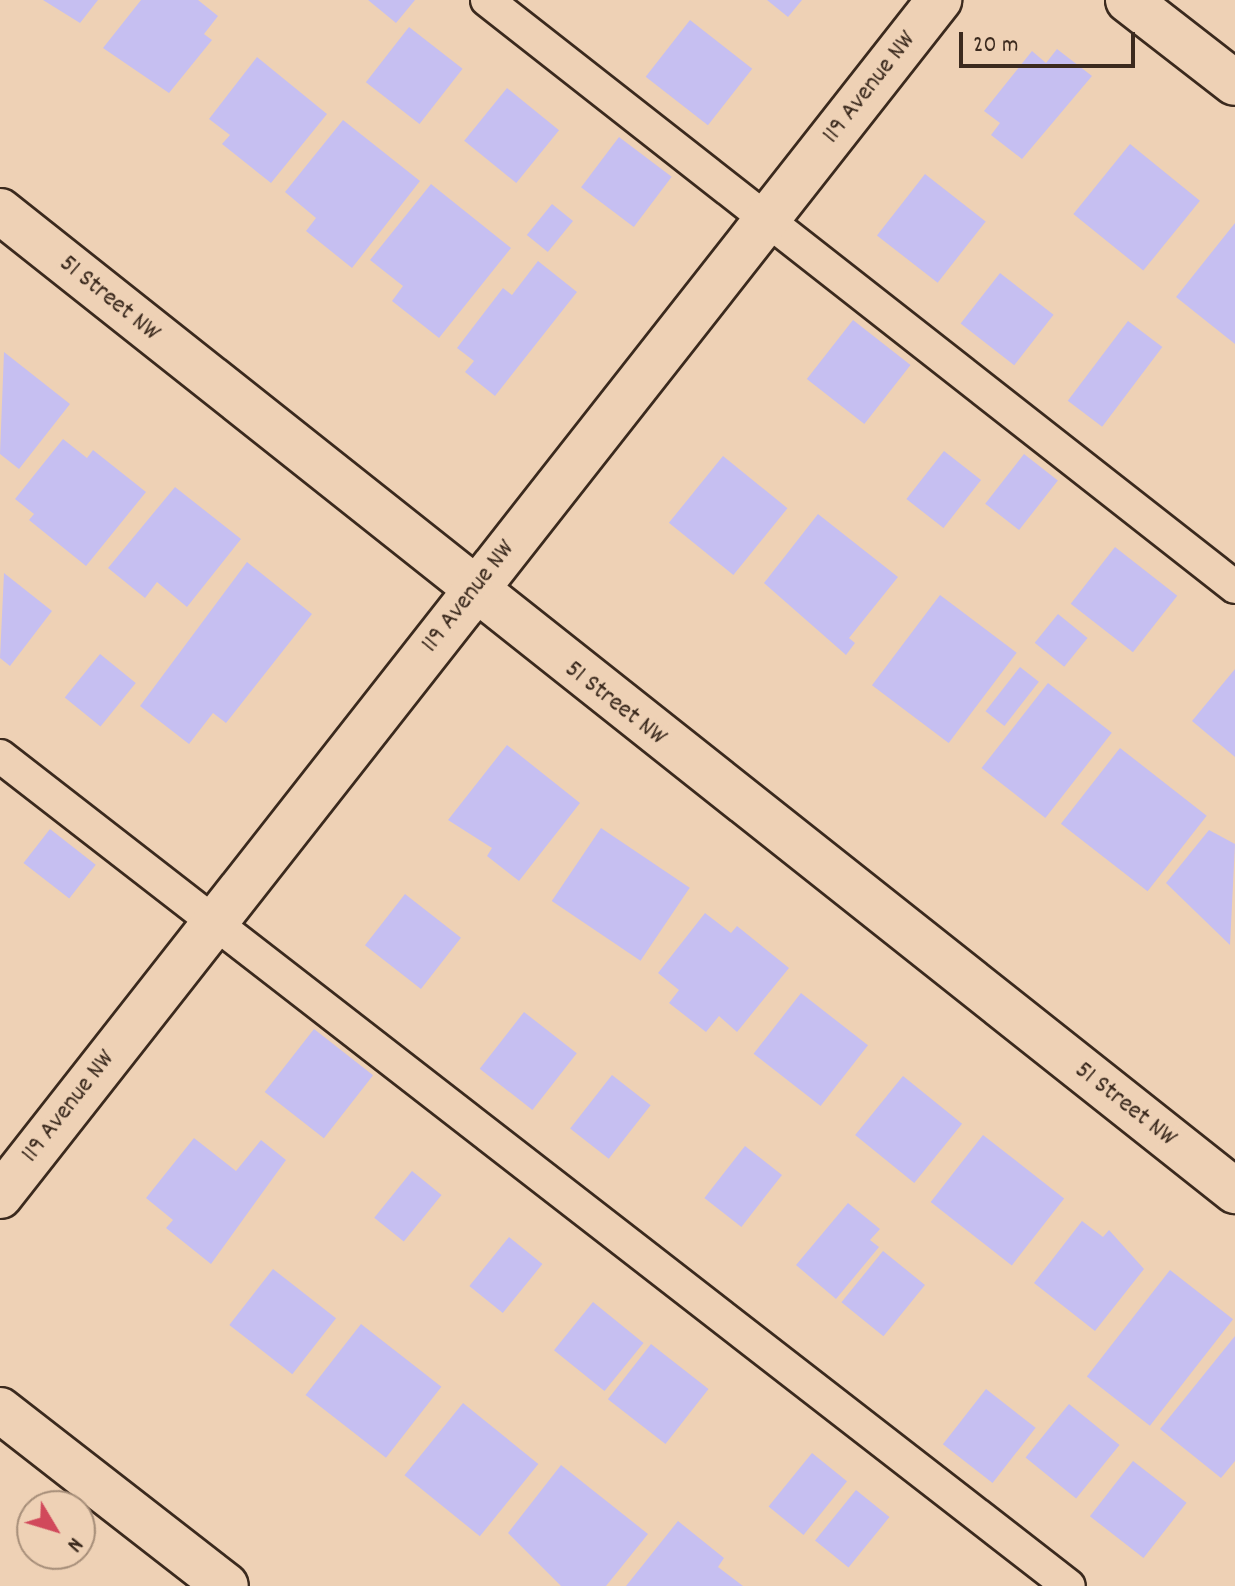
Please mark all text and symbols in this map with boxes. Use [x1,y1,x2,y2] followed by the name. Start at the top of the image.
[963,16,1139,66] scale bar
[816,26,924,150] street label: 119 Avenue NW
[973,29,1019,63] text: 20 m
[52,249,166,349] street label: 51 Street NW
[415,535,523,659] street label: 119 Avenue NW
[558,655,672,753] street label: 51 Street NW
[15,1045,123,1169] street label: 119 Avenue NW
[1068,1056,1182,1154] street label: 51 Street NW
[16,1490,96,1570] north arrow
[58,1530,89,1558] text: N

